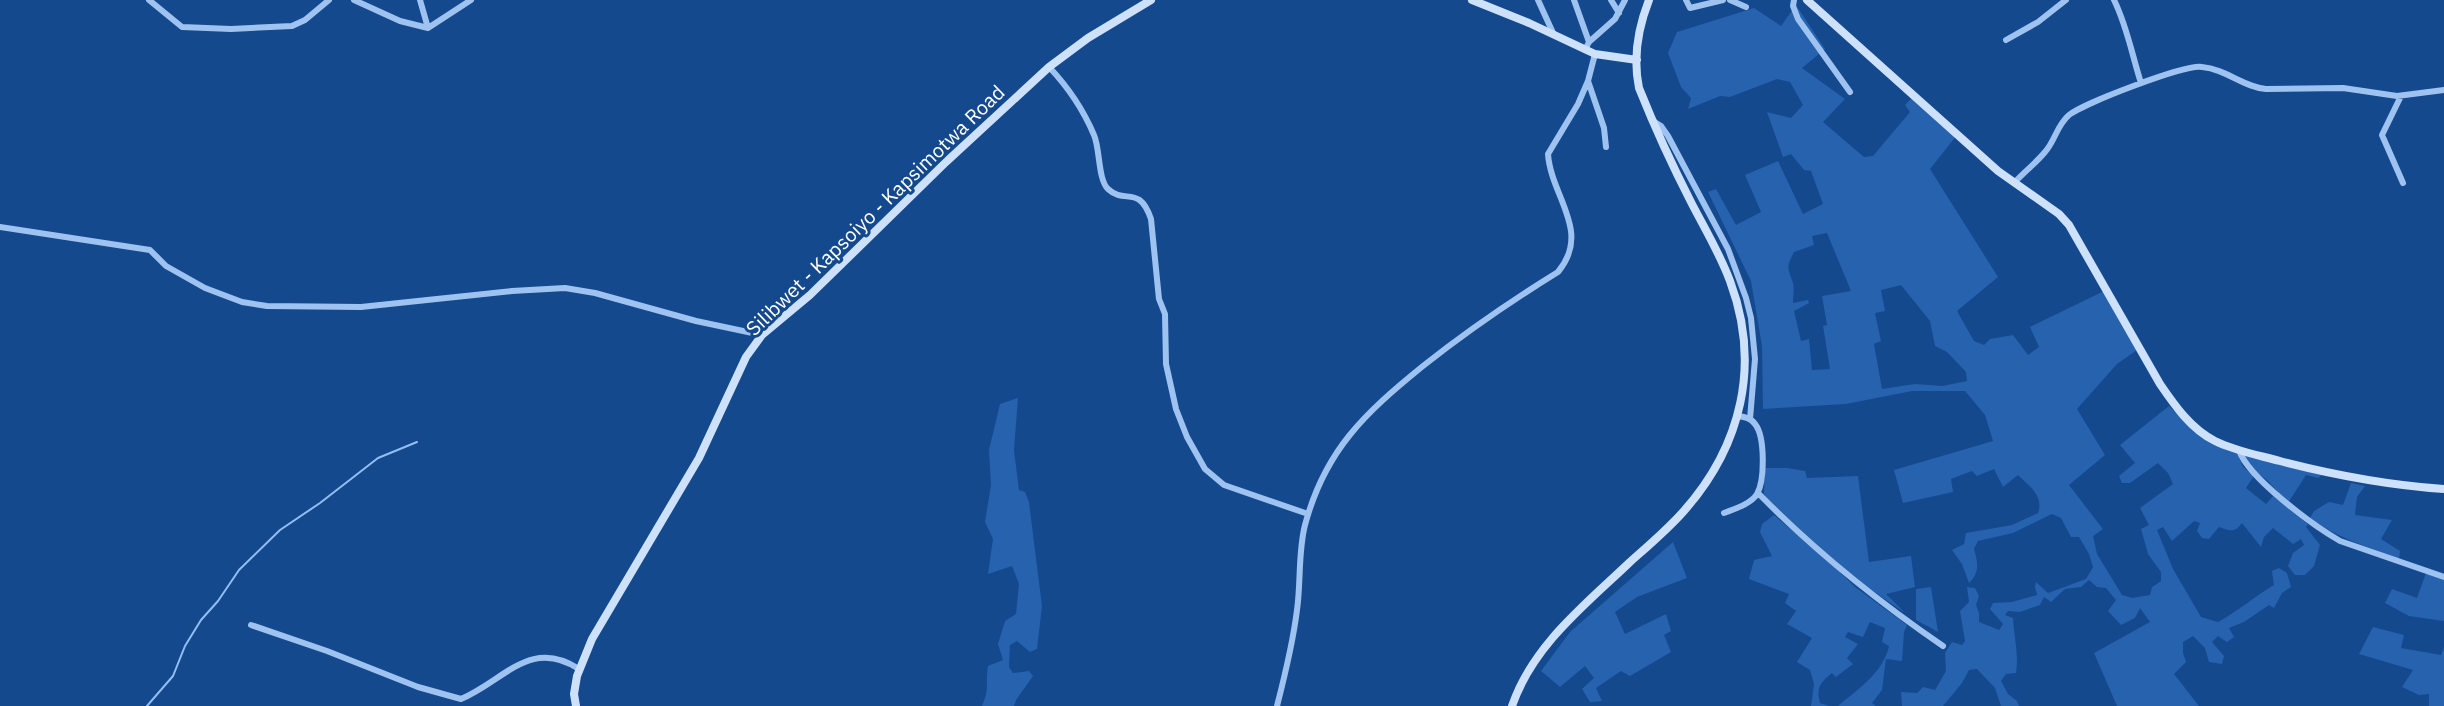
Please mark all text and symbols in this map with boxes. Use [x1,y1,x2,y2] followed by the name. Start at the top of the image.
[740,79,1010,341] street label: Silibwet - Kapsoiyo - Kapsimotwa Road

